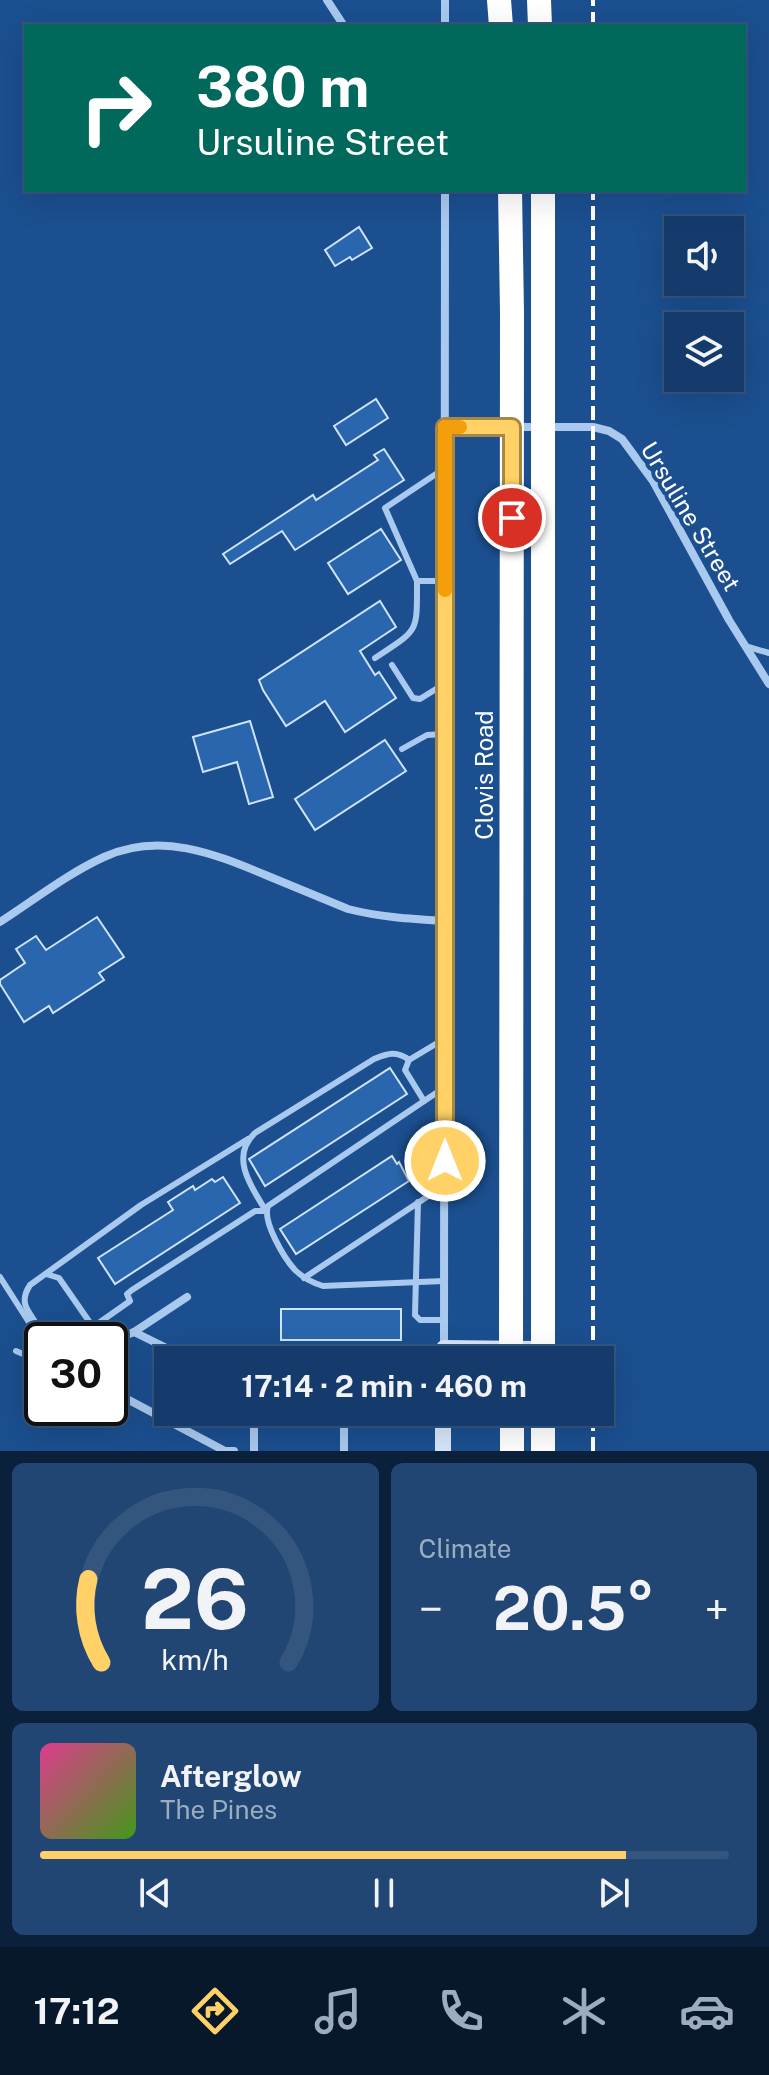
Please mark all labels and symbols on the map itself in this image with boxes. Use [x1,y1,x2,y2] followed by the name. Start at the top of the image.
[636,436,746,596] street label: Ursuline Street
[478,484,546,552] pin
[470,710,498,840] street label: Clovis Road
[403,1119,487,1203] position arrow
[24,1322,128,1426] speed limit sign: 30

